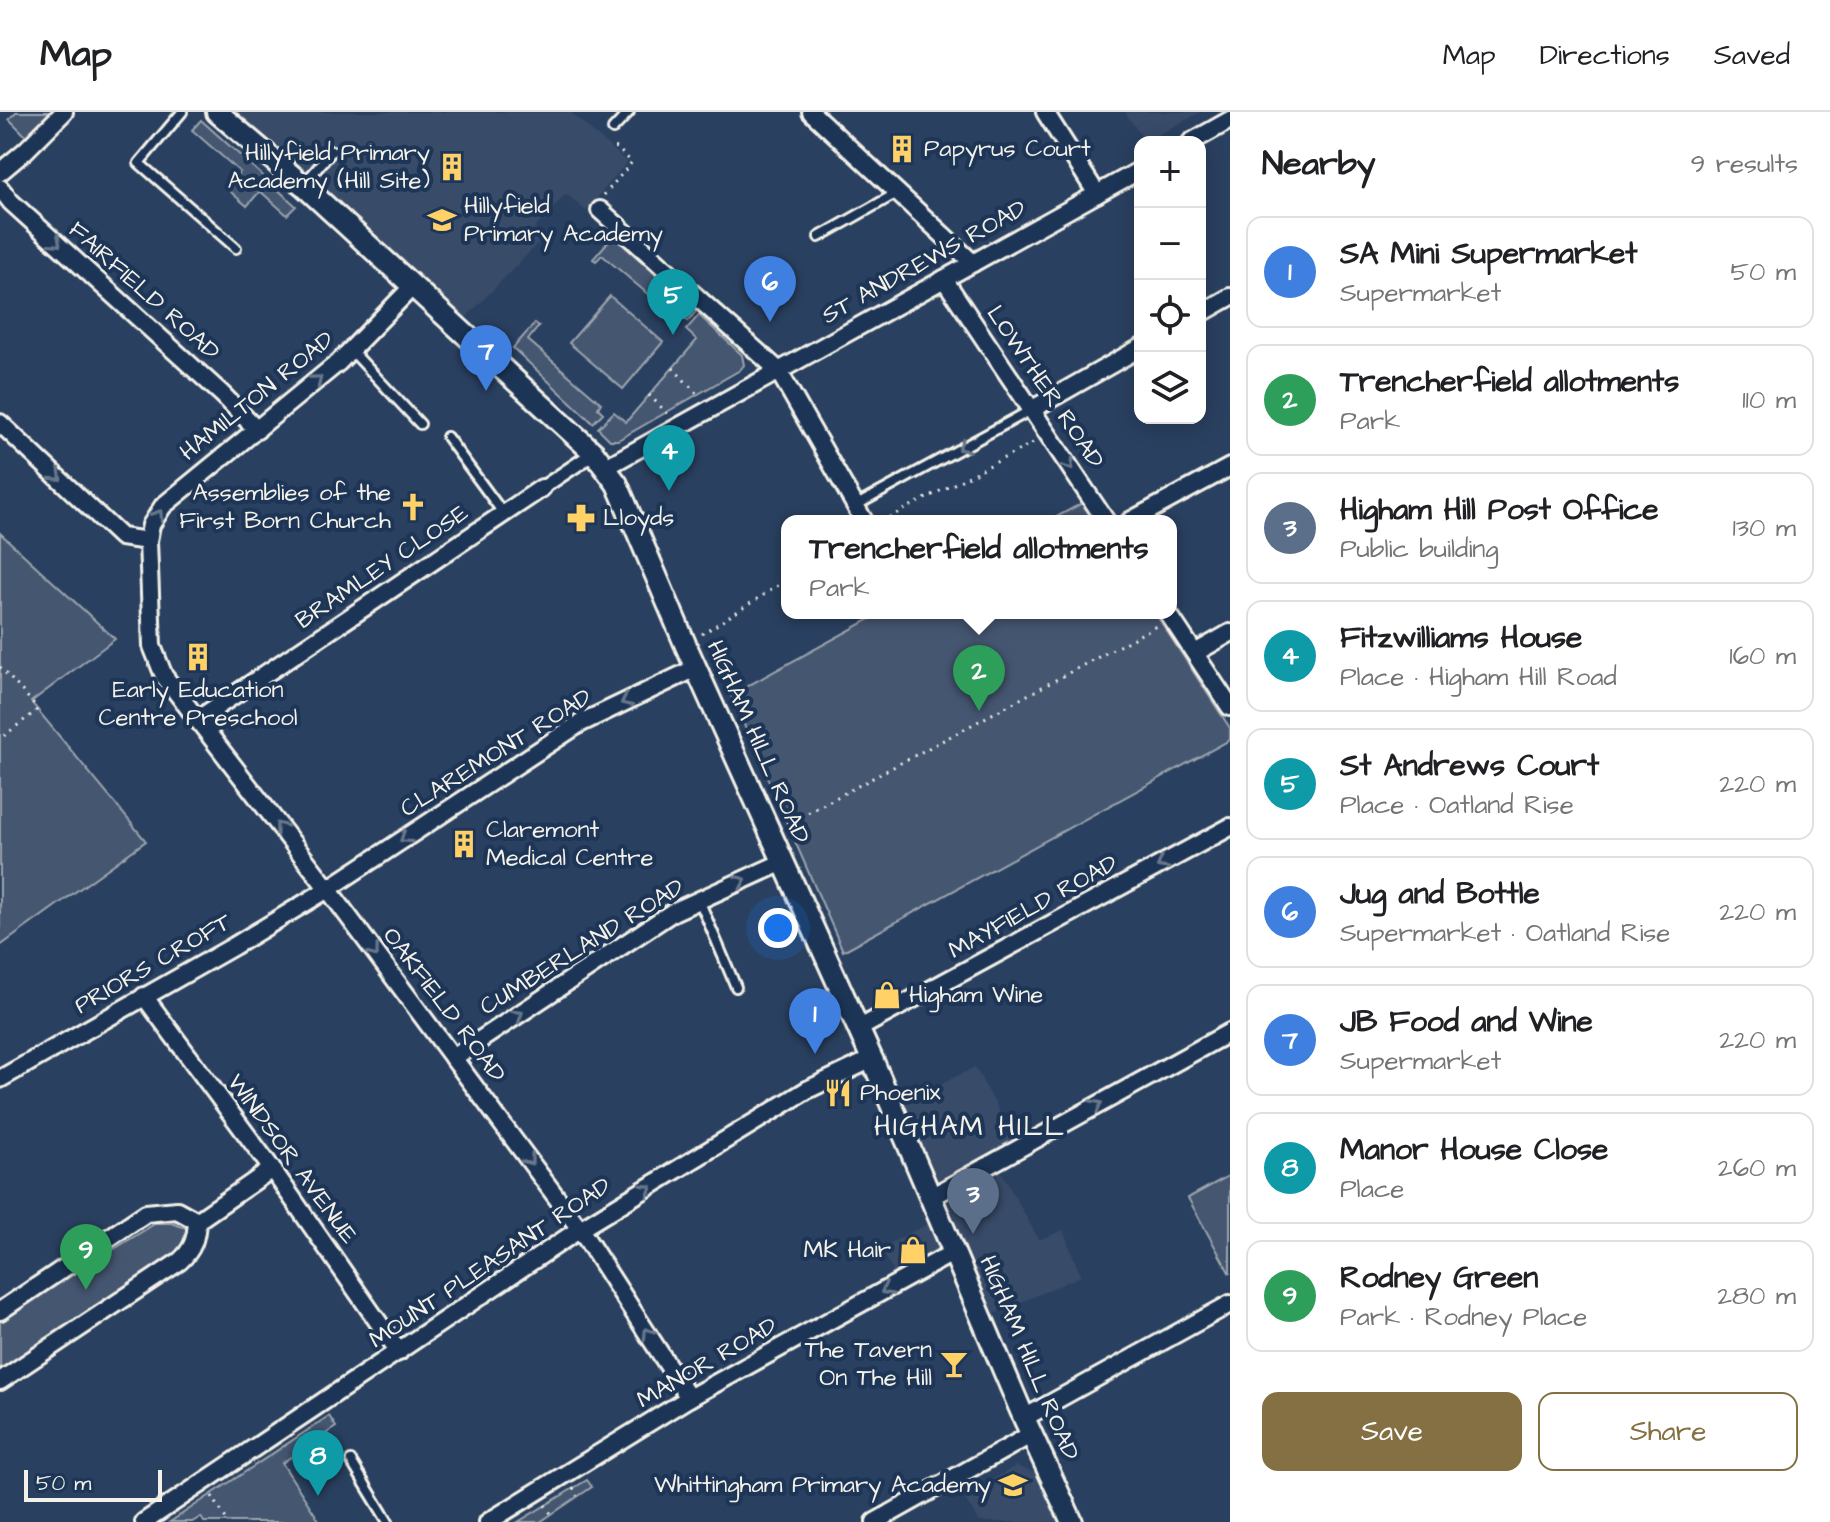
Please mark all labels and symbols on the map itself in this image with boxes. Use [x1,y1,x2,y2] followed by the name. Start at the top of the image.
[924,132,1091,167] place label: Papyrus Court
[887,134,917,164] building icon: Papyrus Court
[228,136,430,199] place label: Hillyfield Primary Academy (Hill Site)
[437,152,467,182] building icon: Hillyfield Primary Academy (Hill Site)
[464,189,663,252] place label: Hillyfield Primary Academy
[816,192,1032,332] street label: ST ANDREWS ROAD
[427,205,457,235] school or university icon: Hillyfield Primary Academy
[61,214,227,368] street label: FAIRFIELD ROAD
[46,233,61,247] one-way arrow
[744,256,796,322] pin: 6
[647,269,699,335] pin: 5
[978,299,1112,475] street label: LOWTHER ROAD
[173,323,341,469] street label: HAMILTON ROAD
[460,325,512,391] pin: 7
[308,376,323,390] one-way arrow
[643,425,695,491] pin: 4
[957,437,972,453] one-way arrow
[1059,457,1074,471] one-way arrow
[48,467,62,482] one-way arrow
[179,476,391,538] place label: Assemblies of the First Born Church
[398,492,428,522] church icon: Assemblies of the First Born Church
[289,496,475,638] street label: BRAMLEY CLOSE
[603,501,674,536] place label: Lloyds
[566,503,596,533] pharmacy icon: Lloyds
[148,509,163,524] one-way arrow
[698,635,818,849] street label: HIGHAM HILL ROAD
[183,642,213,672] building icon: Early Education Centre Preschool
[953,645,1005,711] pin: 2
[99,673,297,735] place label: Early Education Centre Preschool
[394,680,598,826] street label: CLAREMONT ROAD
[619,691,634,707] one-way arrow
[486,813,653,875] place label: Claremont Medical Centre
[276,821,290,836] one-way arrow
[399,828,414,843] one-way arrow
[449,829,479,859] building icon: Claremont Medical Centre
[942,846,1124,968] street label: MAYFIELD ROAD
[1156,854,1170,870] one-way arrow
[473,870,691,1024] street label: CUMBERLAND ROAD
[732,875,747,891] one-way arrow
[68,905,238,1023] street label: PRIORS CROFT
[758,908,798,948] your location
[374,920,514,1090] street label: OAKFIELD ROAD
[365,943,379,957] one-way arrow
[909,978,1043,1013] place label: Higham Wine
[872,980,902,1010] shop icon: Higham Wine
[789,988,841,1054] pin: 1
[509,1009,524,1024] one-way arrow
[219,1067,365,1251] street label: WINDSOR AVENUE
[860,1076,941,1110] place label: Phoenix
[823,1078,853,1108] restaurant icon: Phoenix
[1089,1100,1103,1115] one-way arrow
[874,1107,1066,1146] district label: HIGHAM HILL
[519,1152,534,1166] one-way arrow
[947,1168,999,1234] pin: 3
[362,1169,618,1357] street label: MOUNT PLEASANT ROAD
[638,1183,653,1198] one-way arrow
[60,1224,112,1290] pin: 9
[803,1233,891,1267] place label: MK Hair
[898,1235,928,1265] shop icon: MK Hair
[971,1250,1087,1466] street label: HIGHAM HILL ROAD
[880,1280,895,1296] one-way arrow
[630,1309,784,1417] street label: MANOR ROAD
[642,1327,657,1341] one-way arrow
[805,1333,932,1395] place label: The Tavern On The Hill
[939,1349,969,1379] bar icon: The Tavern On The Hill
[292,1430,344,1496] pin: 8
[24,1466,162,1502] scale bar
[654,1468,991,1503] place label: Whittingham Primary Academy
[998,1470,1028,1500] school or university icon: Whittingham Primary Academy

